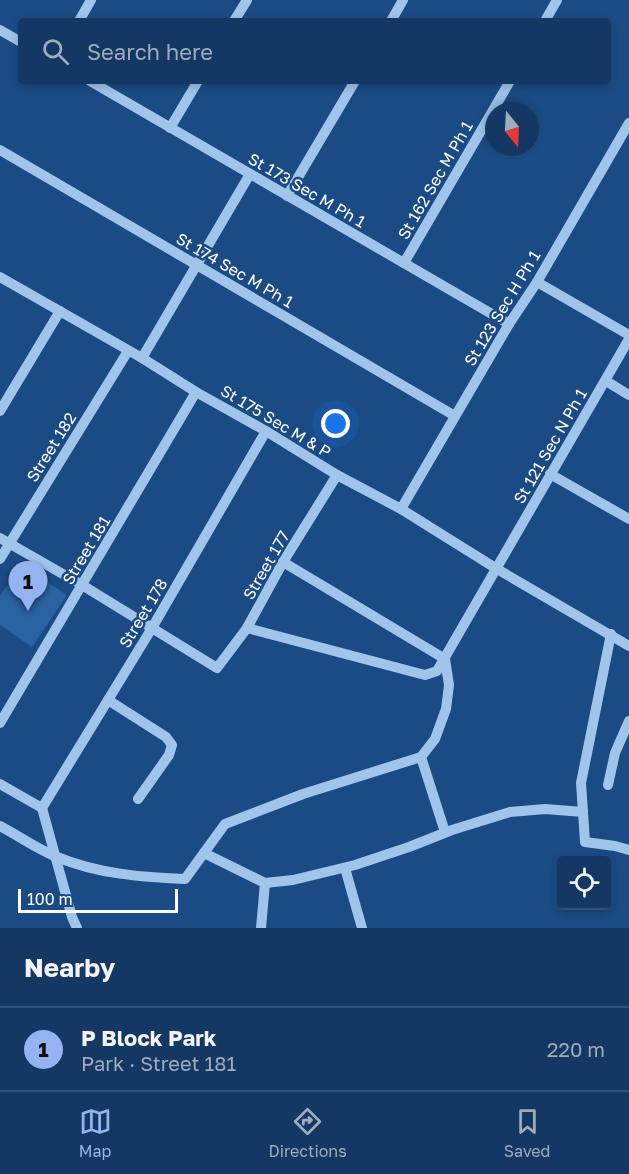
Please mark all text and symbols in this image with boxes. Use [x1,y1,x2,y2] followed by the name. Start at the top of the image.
[18,18,611,84] search box
[39,35,72,68] icon: search
[87,38,213,65] text: Search here
[485,102,539,156] north arrow
[393,117,477,243] street label: St 162 Sec M Ph 1
[245,148,369,232] street label: St 173 Sec M Ph 1
[173,228,298,312] street label: St 174 Sec M Ph 1
[460,246,544,369] street label: St 123 Sec H Ph 1
[217,380,335,462] street label: St 175 Sec M & P
[509,385,591,507] street label: St 121 Sec N Ph 1
[22,409,80,485] street label: Street 182
[321,409,350,438] your location
[58,512,114,588] street label: Street 181
[238,527,294,603] street label: Street 177
[9,562,48,611] pin: 1
[115,575,171,651] street label: Street 178
[557,856,611,910] map controls
[557,856,611,910] button: locate
[18,886,178,914] scale bar
[27,889,73,909] text: 100 m
[24,952,115,983] text: Nearby
[81,1024,217,1051] text: P Block Park
[38,1037,49,1061] text: 1
[547,1037,605,1061] text: 220 m
[81,1051,236,1075] text: Park · Street 181
[79,1105,112,1161] tab: Map
[269,1105,347,1161] tab: Directions
[504,1105,550,1161] tab: Saved

